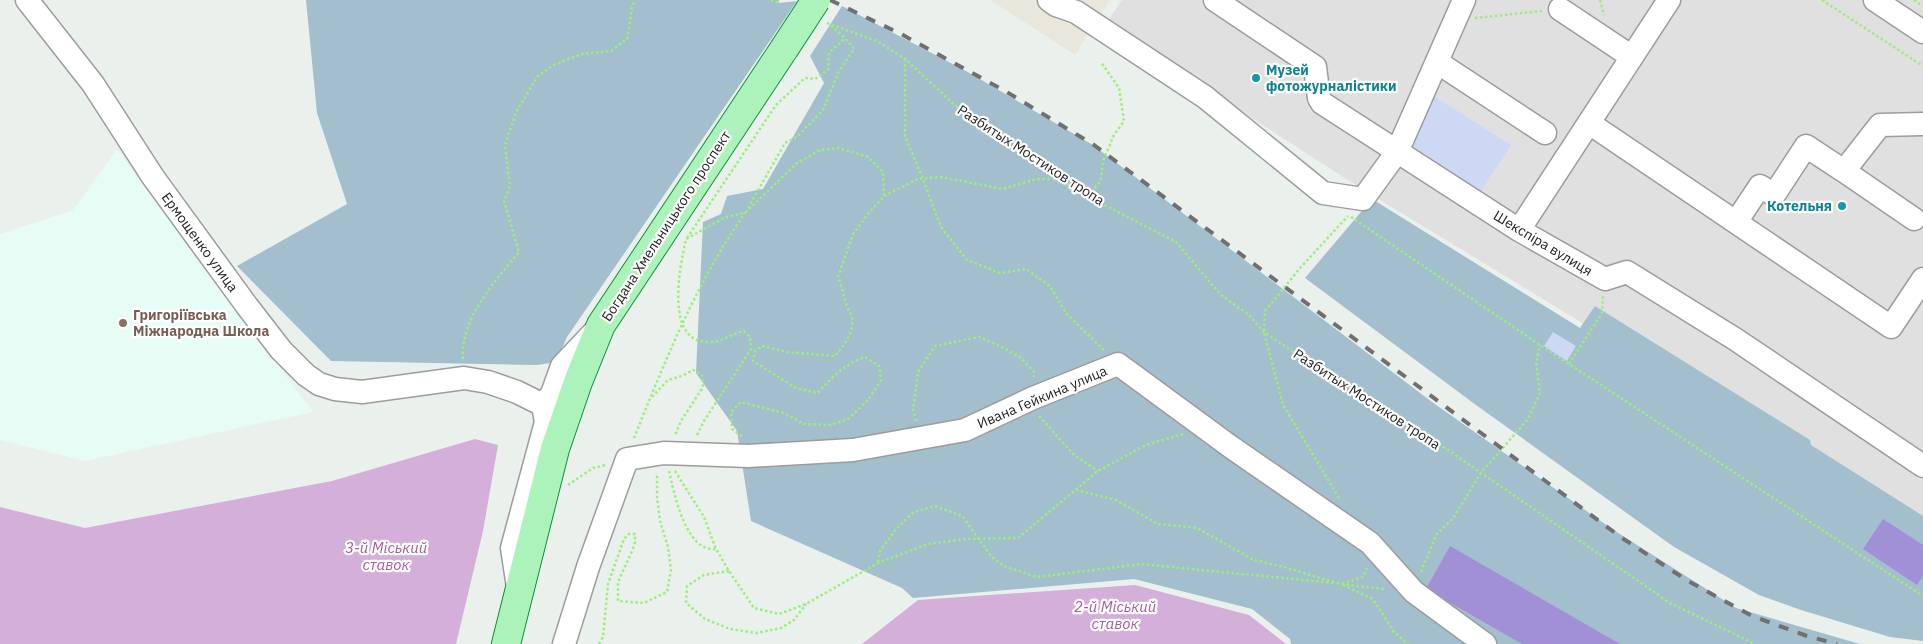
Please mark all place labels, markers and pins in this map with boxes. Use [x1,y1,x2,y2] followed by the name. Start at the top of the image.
[1266,61,1397,95] place label: Музей фотожурналістики
[1250,72,1262,84] marker: Музей фотожурналістики
[1767,197,1832,215] place label: Котельня
[1836,200,1848,212] marker: Котельня
[133,306,269,340] place label: Григоріївська Міжнародна Школа
[117,317,129,329] marker: Григоріївська Міжнародна Школа

